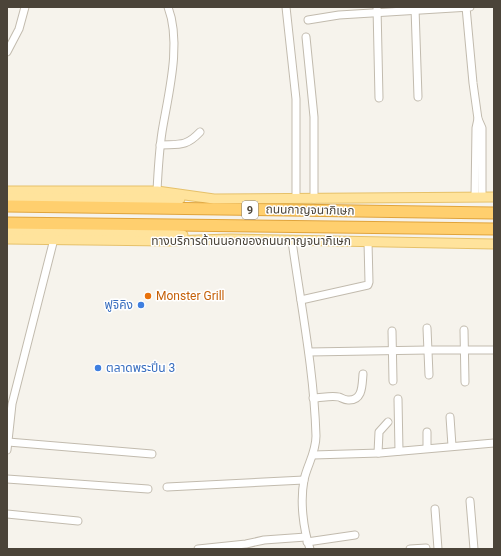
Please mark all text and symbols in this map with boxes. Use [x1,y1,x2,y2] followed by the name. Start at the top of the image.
[242,201,258,219] road number: 9
[265,202,355,218] street label: ถนนกาญจนาภิเษก
[151,234,351,248] street label: ทางบริการด้านนอกของถนนกาญจนาภิเษก
[156,289,224,303] place label: Monster Grill
[143,291,153,301] marker: Monster Grill
[105,298,133,312] place label: ฟูจิคิง
[136,300,146,310] marker: ฟูจิคิง
[106,360,175,375] place label: ตลาดพระปิ่น 3
[93,363,103,373] marker: ตลาดพระปิ่น 3

